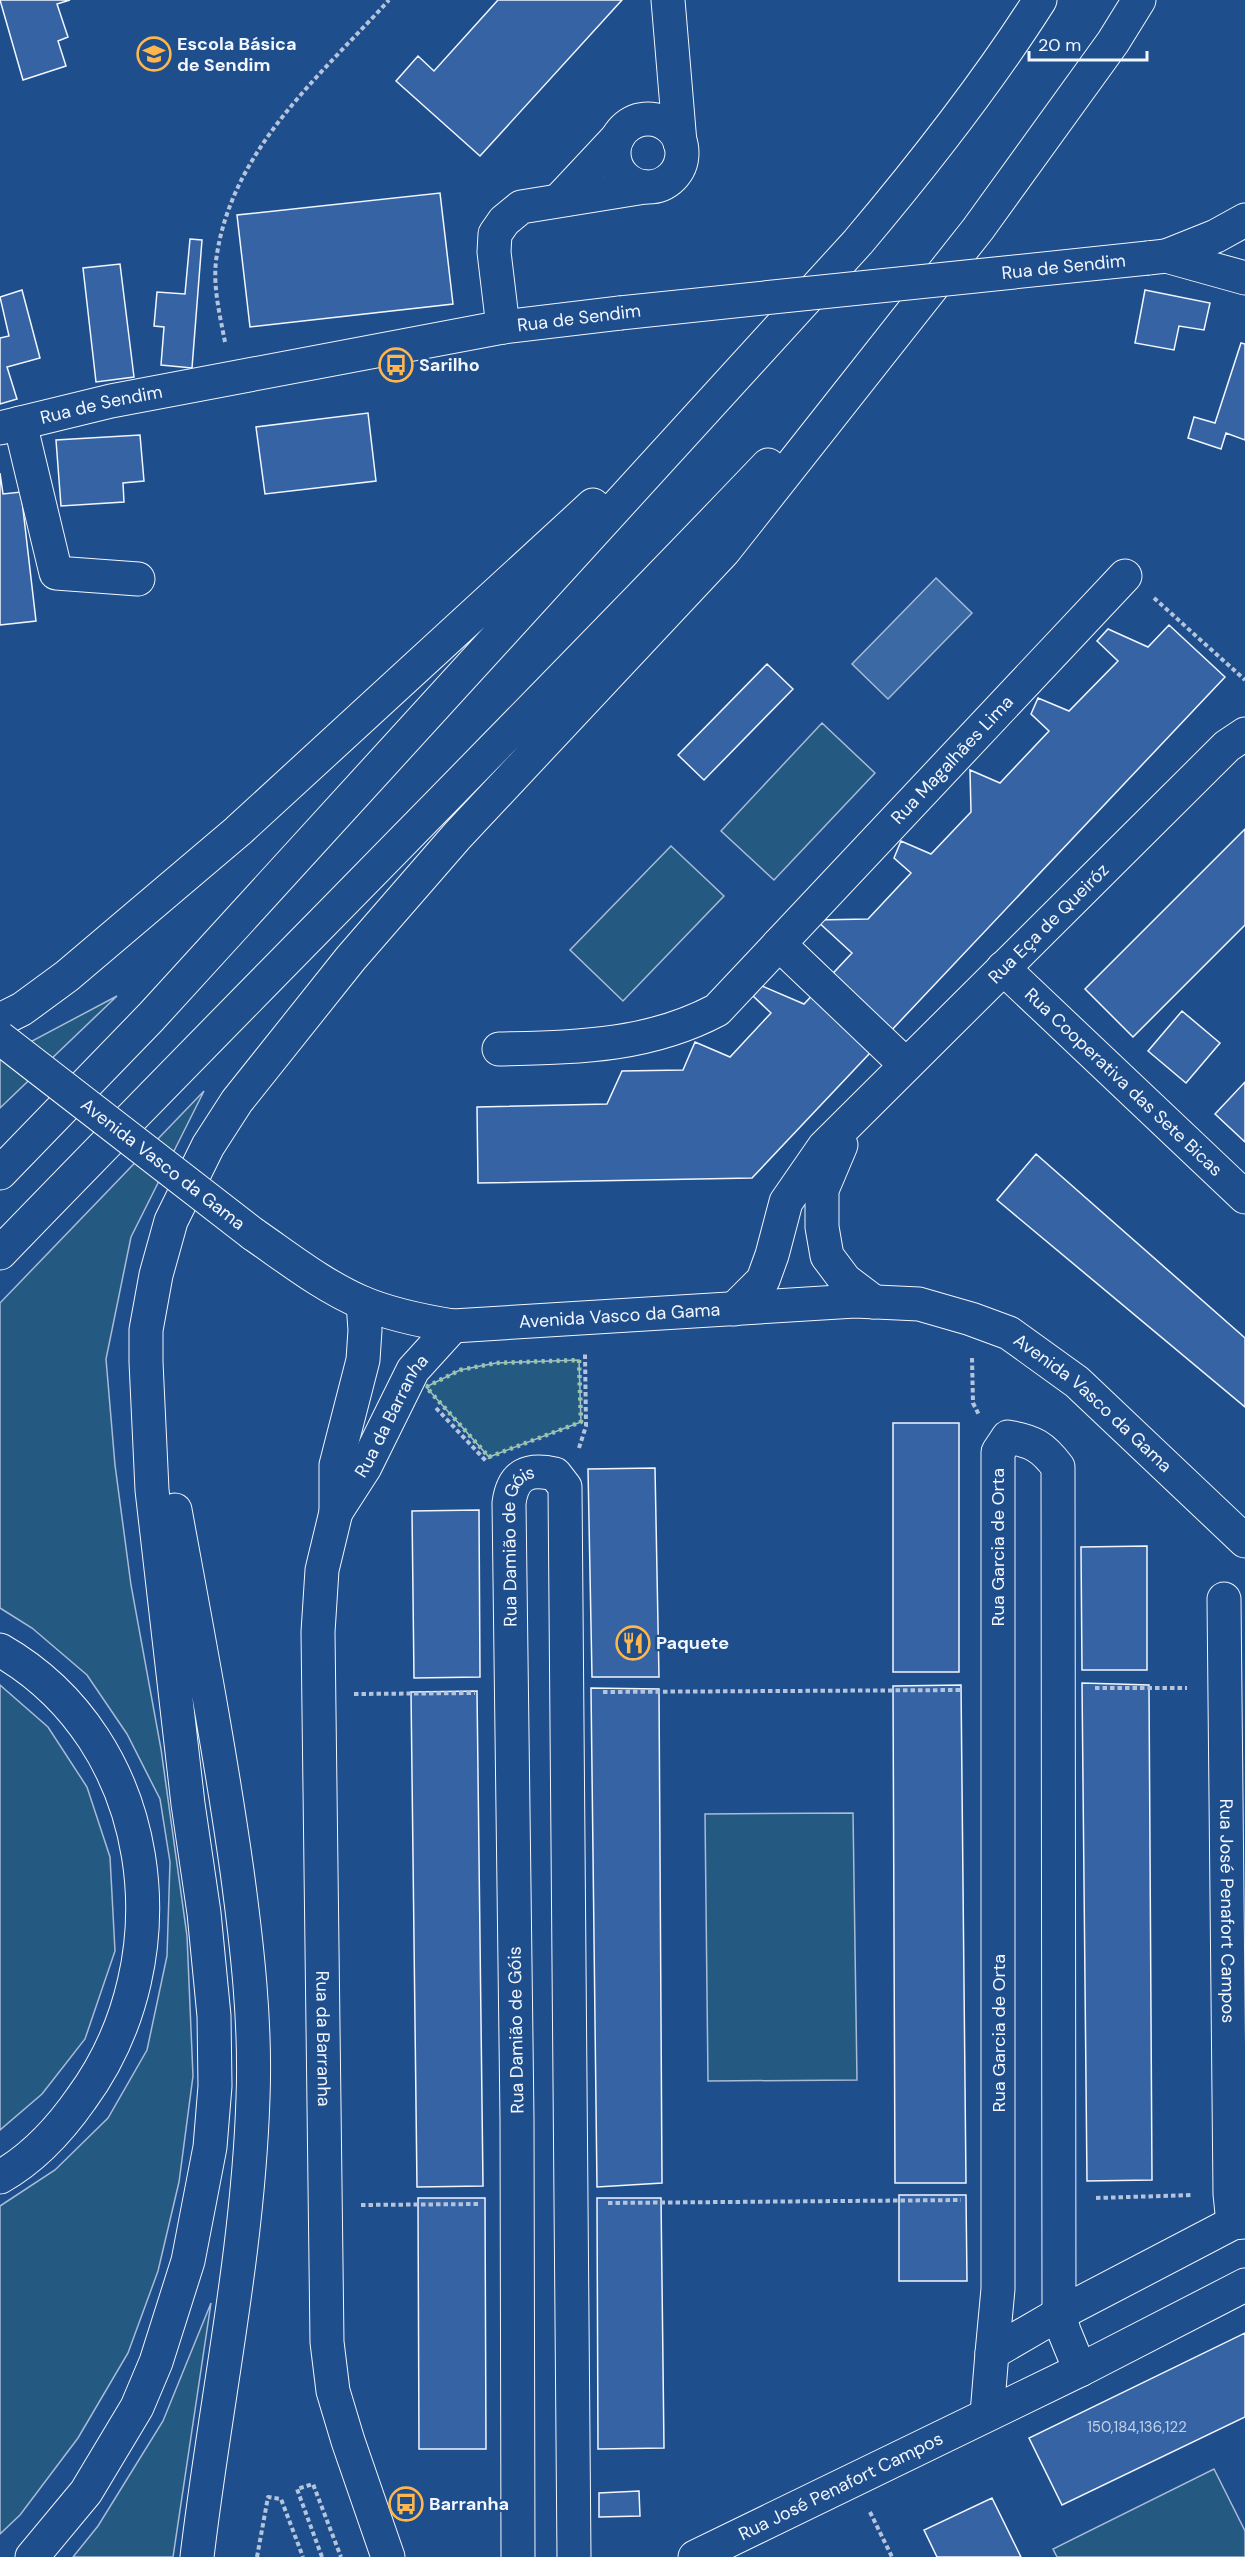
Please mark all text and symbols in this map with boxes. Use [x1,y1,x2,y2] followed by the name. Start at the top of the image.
[1029,24,1148,62] scale bar
[177,32,297,77] place label: Escola Básica de Sendim
[1038,33,1081,57] text: 20 m
[136,36,172,72] school or university icon: Escola Básica de Sendim
[1000,248,1127,285] street label: Rua de Sendim
[516,299,642,337] street label: Rua de Sendim
[378,347,414,383] bus stop icon: Sarilho
[419,353,480,377] place label: Sarilho
[38,380,164,430] street label: Rua de Sendim
[886,690,1019,829] street label: Rua Magalhães Lima
[983,858,1114,989] street label: Rua Eça de Queiróz
[1019,983,1228,1182] street label: Rua Cooperativa das Sete Bicas
[76,1093,250,1235] street label: Avenida Vasco da Gama
[518,1297,721,1334] street label: Avenida Vasco da Gama
[1009,1328,1177,1478] street label: Avenida Vasco da Gama
[349,1349,433,1482] street label: Rua da Barranha
[497,1460,537,1627] street label: Rua Damião de Góis
[986,1468,1010,1626] street label: Rua Garcia de Orta
[615,1625,651,1661] restaurant icon: Paquete
[656,1631,729,1655] place label: Paquete
[1214,1799,1240,2023] street label: Rua José Penafort Campos
[503,1946,529,2114] street label: Rua Damião de Góis
[987,1954,1011,2112] street label: Rua Garcia de Orta
[310,1971,336,2107] street label: Rua da Barranha
[1087,2417,1187,2437] house number: 150,184,136,122
[735,2426,947,2546] street label: Rua José Penafort Campos
[388,2486,424,2522] bus stop icon: Barranha
[429,2492,509,2516] place label: Barranha

